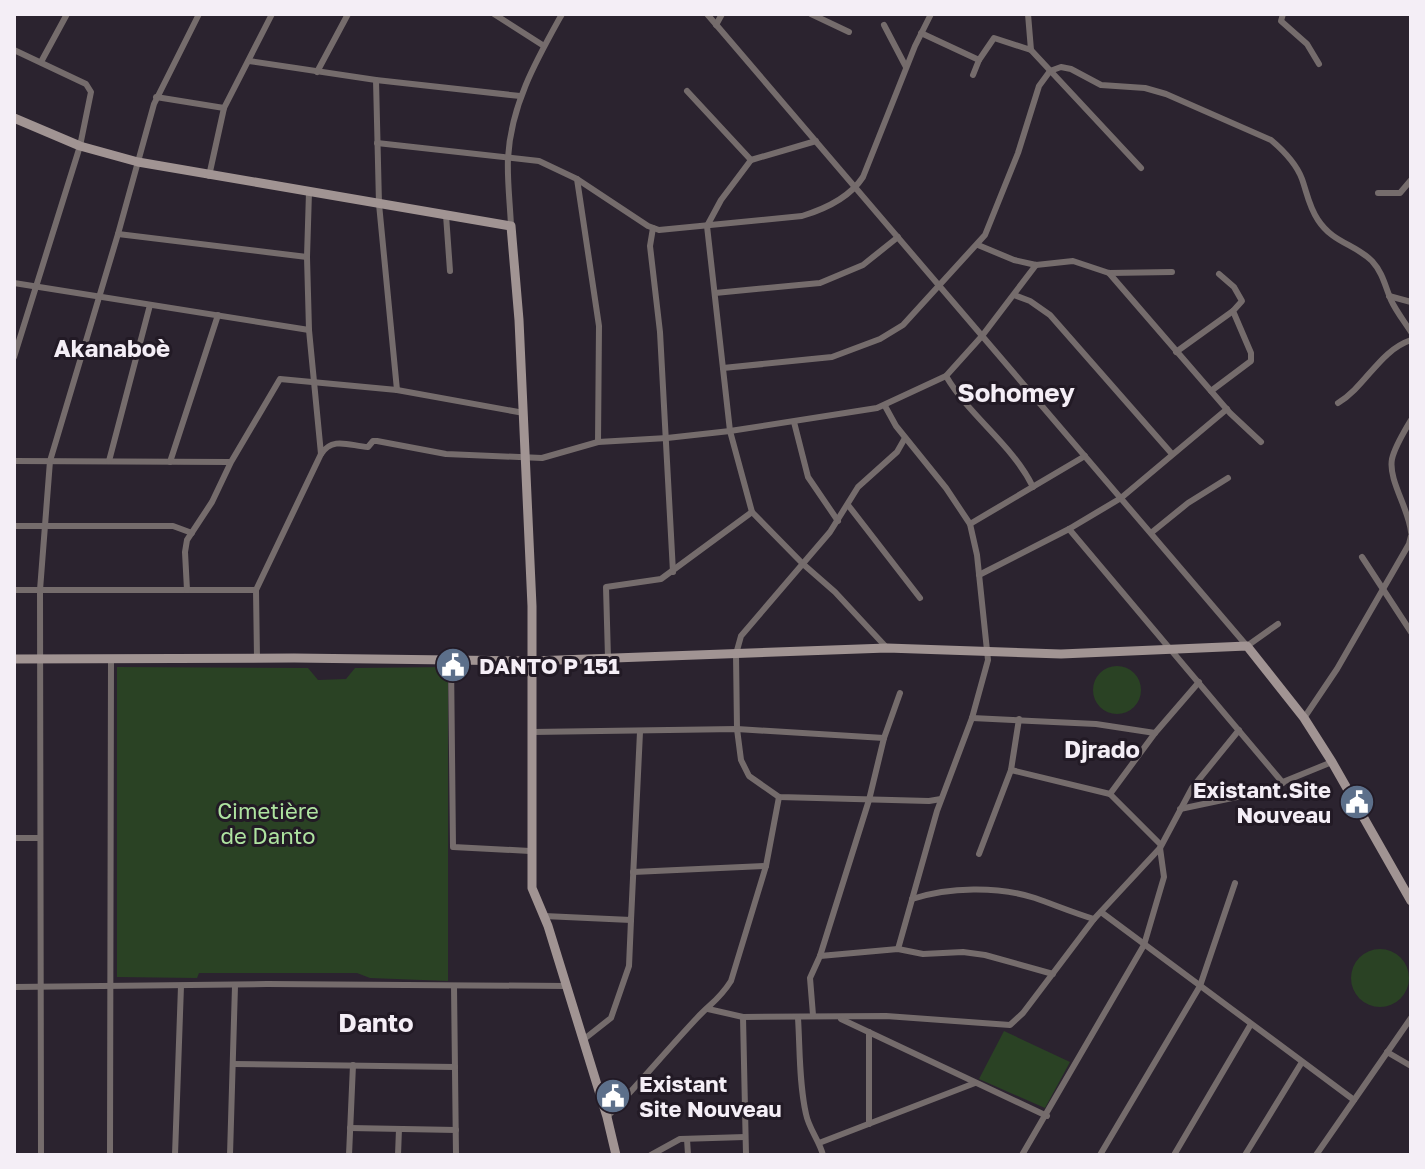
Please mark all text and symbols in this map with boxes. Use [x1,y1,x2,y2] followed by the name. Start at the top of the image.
[54,333,170,362] district label: Akanaboè
[957,377,1075,408] district label: Sohomey
[434,646,472,684] public building icon: DANTO P 151
[479,652,619,679] place label: DANTO P 151
[1064,734,1140,763] district label: Djrado
[1193,776,1331,828] place label: Existant.Site Nouveau
[1338,783,1376,821] public building icon: Existant.Site Nouveau
[217,797,319,849] park label: Cimetière de Danto
[338,1007,414,1038] district label: Danto
[639,1070,782,1122] place label: Existant Site Nouveau
[594,1077,632,1115] public building icon: Existant Site Nouveau

